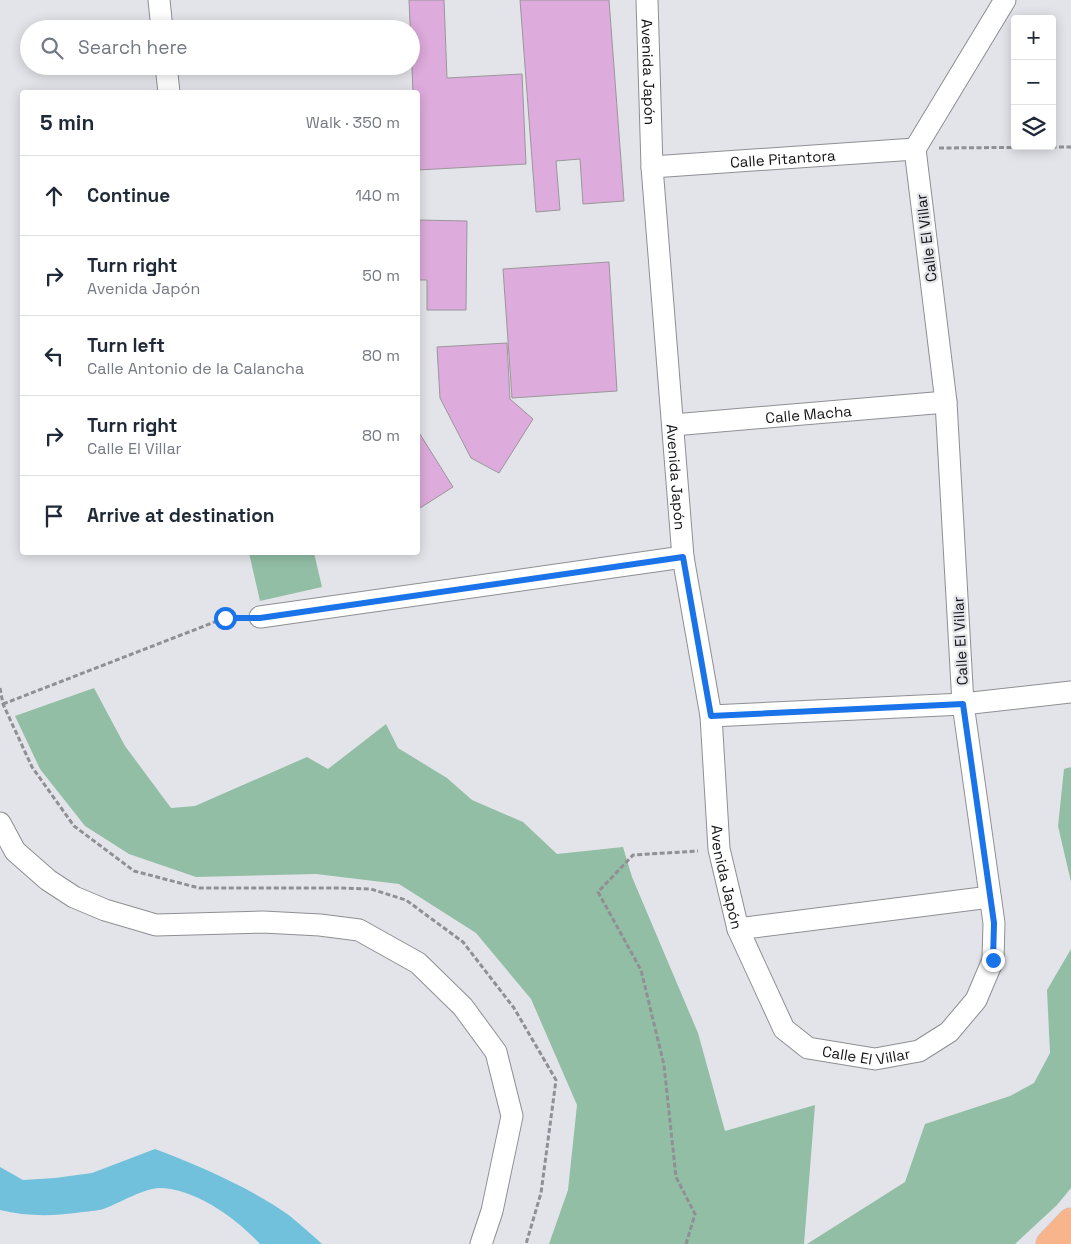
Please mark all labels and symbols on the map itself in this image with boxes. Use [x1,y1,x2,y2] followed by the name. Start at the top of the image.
[638,19,660,125] street label: Avenida Japón
[729,145,836,171] street label: Calle Pitantora
[911,192,941,283] street label: Calle El Villar
[765,400,853,427] street label: Calle Macha
[663,423,690,531] street label: Avenida Japón
[948,596,972,686] street label: Calle El Villar
[214,607,237,630] route start
[708,824,747,931] street label: Avenida Japón
[982,949,1005,972] route end
[821,1041,912,1069] street label: Calle El Villar

